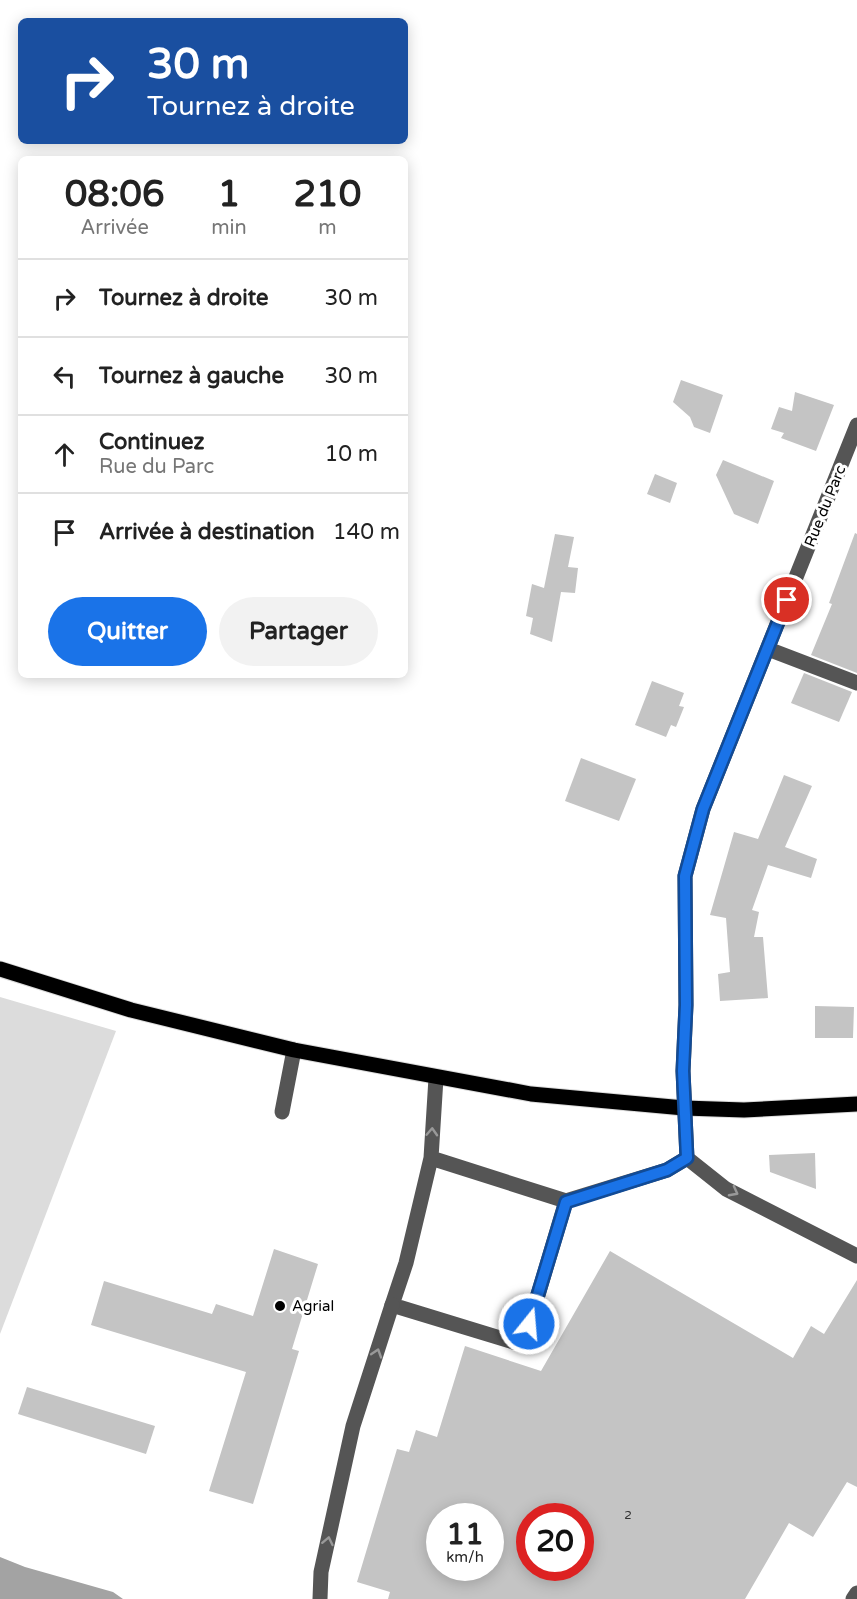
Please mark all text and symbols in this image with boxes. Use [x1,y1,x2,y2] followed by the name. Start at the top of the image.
[147,39,249,90] text: 30 m
[48,42,126,120] icon: right
[147,90,355,123] text: Tournez à droite
[65,173,165,216] text: 08:06
[218,173,240,216] text: 1
[293,173,361,216] text: 210
[81,216,149,240] text: Arrivée
[211,216,247,240] text: min
[318,216,337,240] text: m
[48,282,81,315] icon: right
[99,285,268,311] text: Tournez à droite
[324,285,378,311] text: 30 m
[48,360,81,393] icon: left
[99,363,284,389] text: Tournez à gauche
[324,363,378,389] text: 30 m
[99,429,204,455] text: Continuez
[48,438,81,471] icon: ahead
[324,441,378,467] text: 10 m
[99,455,214,479] text: Rue du Parc
[800,463,850,549] street label: Rue du Parc
[48,516,81,549] icon: arrive
[99,519,315,545] text: Arrivée à destination
[333,519,400,545] text: 140 m
[761,574,812,625] pin
[770,583,803,616] icon: arrive
[48,597,207,666] button: Quitter
[219,597,378,666] button: Partager
[426,1127,439,1136] one-way arrow
[728,1185,739,1197] one-way arrow
[497,1292,561,1356] position arrow
[292,1297,334,1315] place label: Agrial
[273,1299,287,1313] marker: Agrial
[369,1348,382,1359] one-way arrow
[516,1503,594,1581] speed limit sign: 20
[624,1508,632,1522] house number: 2
[446,1516,484,1553] text: 11
[321,1537,334,1547] one-way arrow
[446,1548,484,1566] text: km/h

